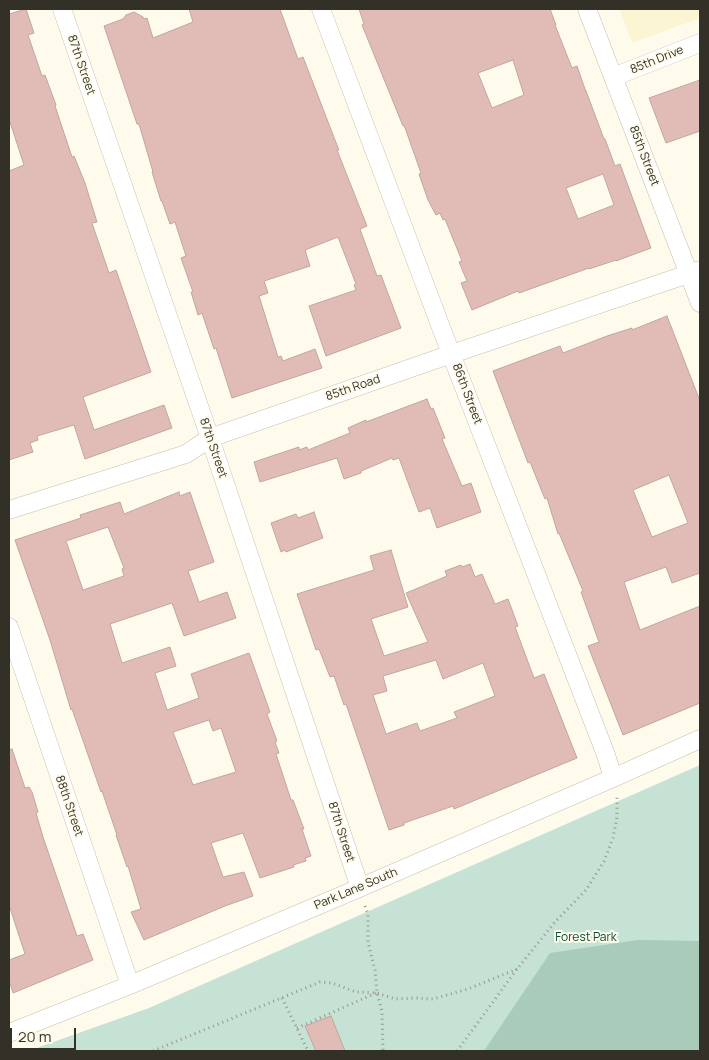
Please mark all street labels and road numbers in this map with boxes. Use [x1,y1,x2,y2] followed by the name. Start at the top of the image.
[64,33,98,97] street label: 87th Street
[628,43,686,77] street label: 85th Drive
[626,124,662,188] street label: 85th Street
[449,362,485,426] street label: 86th Street
[324,372,382,404] street label: 85th Road
[196,416,230,480] street label: 87th Street
[52,774,86,838] street label: 88th Street
[324,800,358,864] street label: 87th Street
[312,865,400,913] street label: Park Lane South

